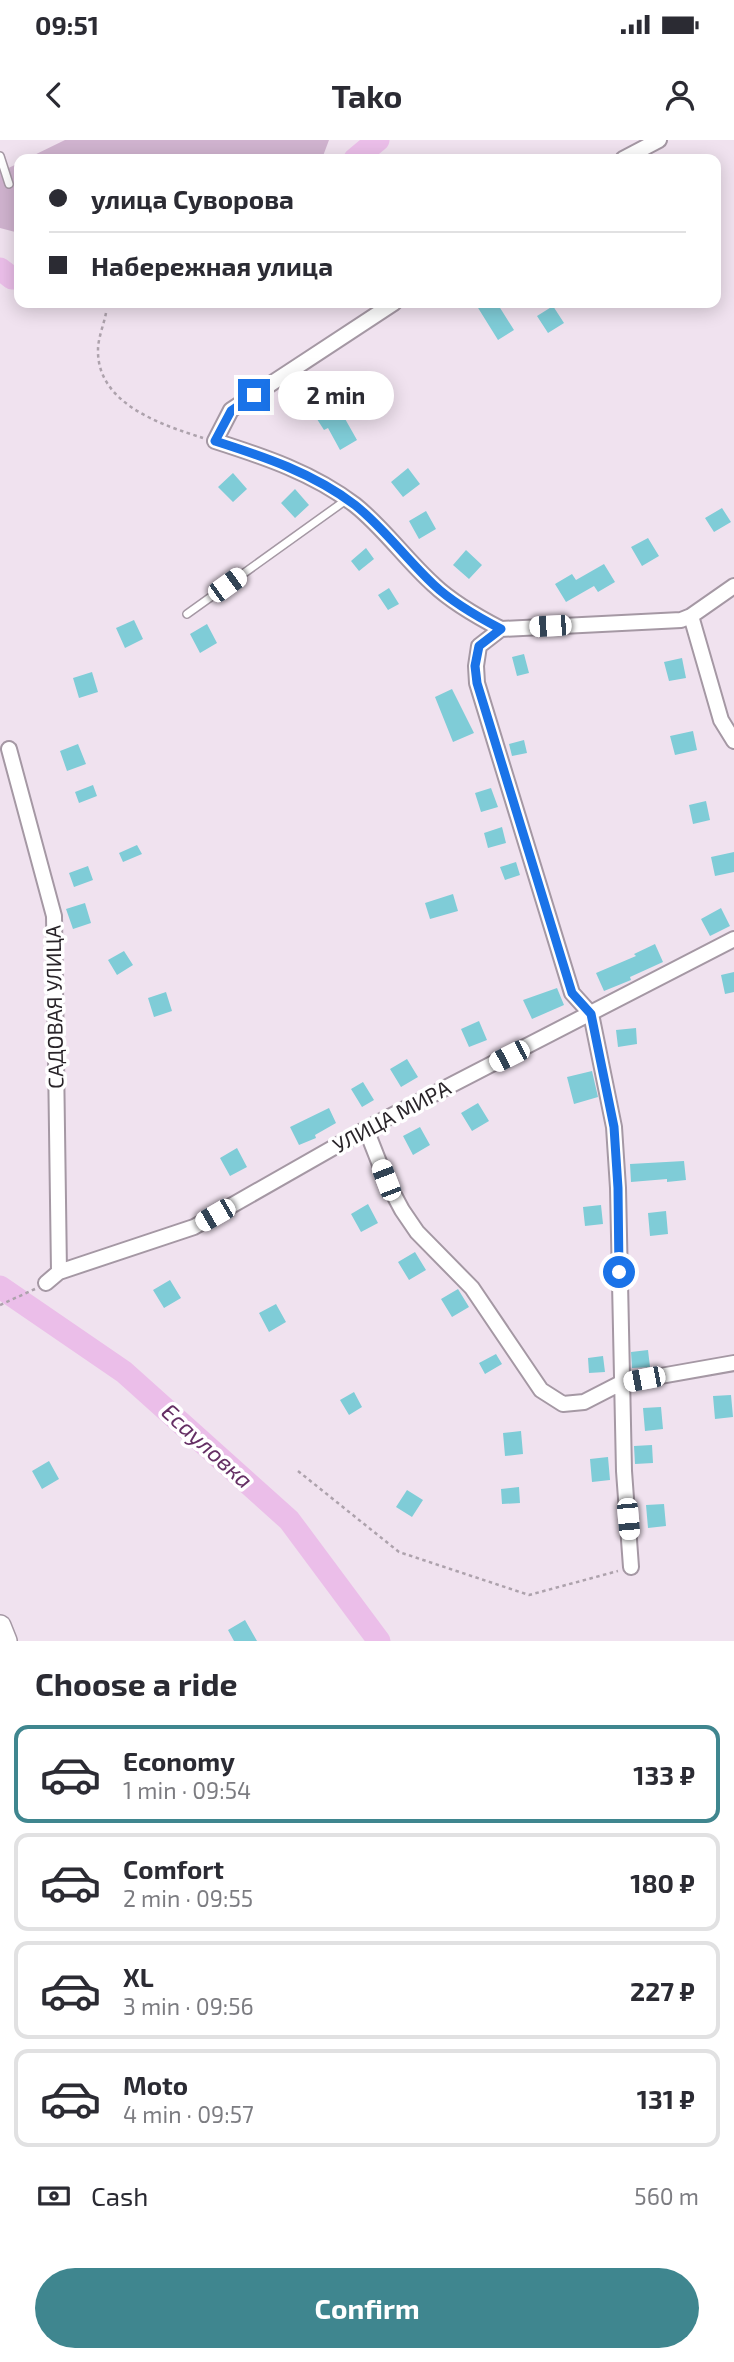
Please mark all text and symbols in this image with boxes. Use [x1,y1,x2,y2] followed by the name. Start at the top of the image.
[35,9,99,40] text: 09:51
[35,76,73,114] icon: back
[332,76,402,114] text: Tako
[661,76,699,114] icon: person
[91,183,294,214] text: улица Суворова
[91,250,333,281] text: Набережная улица
[278,370,394,420] callout: 2 min
[238,379,270,411] route end
[307,381,365,409] text: 2 min
[204,564,251,606] car
[529,614,572,638] car
[40,925,67,1089] street label: САДОВАЯ УЛИЦА
[486,1037,533,1075] car
[328,1074,454,1157] street label: УЛИЦА МИРА
[369,1157,404,1203] car
[192,1195,239,1235] car
[603,1256,635,1288] route start
[622,1365,667,1393] car
[156,1397,259,1493] water label: Есауловка
[616,1497,641,1541] car
[35,1664,238,1702] text: Choose a ride
[39,1743,102,1806] icon: car
[123,1745,235,1776] text: Economy
[633,1759,695,1790] text: 133 ₽
[123,1776,251,1804] text: 1 min · 09:54
[39,1851,102,1914] icon: car
[123,1853,224,1884] text: Comfort
[630,1867,695,1898] text: 180 ₽
[123,1884,253,1912] text: 2 min · 09:55
[39,1959,102,2022] icon: car
[123,1961,154,1992] text: XL
[630,1975,695,2006] text: 227 ₽
[123,1992,254,2020] text: 3 min · 09:56
[39,2067,102,2130] icon: car
[123,2069,188,2100] text: Moto
[637,2083,695,2114] text: 131 ₽
[123,2100,254,2128] text: 4 min · 09:57
[35,2177,73,2215] icon: cash
[91,2180,148,2211] text: Cash
[634,2182,699,2210] text: 560 m
[35,2268,699,2348] button: Confirm

